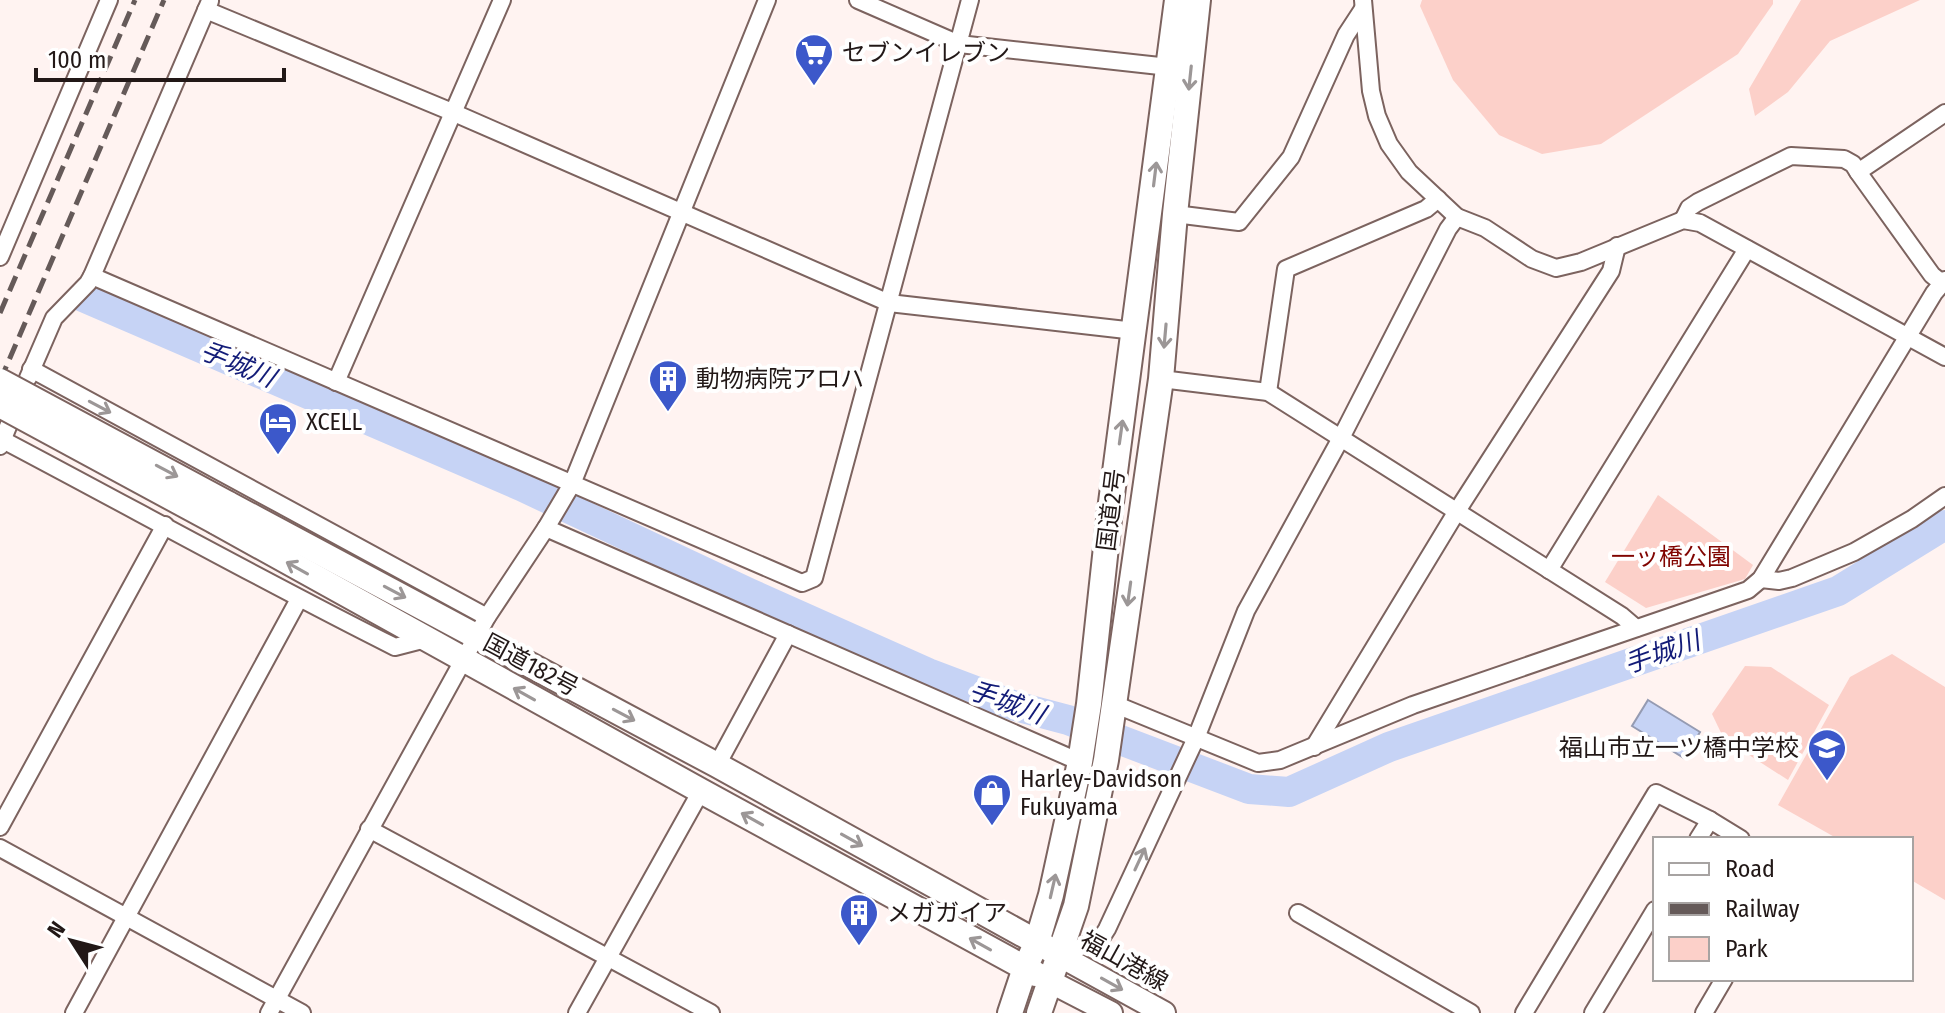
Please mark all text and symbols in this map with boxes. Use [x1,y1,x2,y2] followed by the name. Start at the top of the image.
[36,32,284,82] scale bar
[793,32,835,87] supermarket icon: セブンイレブン
[842,39,1010,67] place label: セブンイレブン
[48,46,106,74] text: 100 m
[1182,64,1197,90] one-way arrow
[1148,161,1163,188] one-way arrow
[1157,322,1172,349] one-way arrow
[196,335,283,395] water label: 手城川
[647,358,689,413] building icon: 動物病院アロハ
[696,365,864,393] place label: 動物病院アロハ
[88,399,111,415] one-way arrow
[257,401,299,456] hotel icon: XCELL
[306,408,362,436] place label: XCELL
[1114,420,1129,445] one-way arrow
[155,464,179,479] one-way arrow
[1092,467,1130,553] street label: 国道2号
[1611,543,1731,571] park label: 一ッ橋公園
[286,559,309,575] one-way arrow
[1121,581,1136,606] one-way arrow
[382,585,406,600] one-way arrow
[1620,624,1707,680] water label: 手城川
[479,628,583,702] street label: 国道182号
[965,675,1052,731] water label: 手城川
[513,686,537,701] one-way arrow
[611,707,635,723] one-way arrow
[1806,727,1848,782] school or university icon: 福山市立一ツ橋中学校
[1559,734,1799,762] place label: 福山市立一ツ橋中学校
[1020,765,1182,821] place label: Harley-Davidson Fukuyama
[971,772,1013,827] shop icon: Harley-Davidson Fukuyama
[741,811,765,826] one-way arrow
[840,832,863,848] one-way arrow
[1653,837,1913,981] legend
[1134,848,1149,871] one-way arrow
[1725,855,1775,883] text: Road
[1046,874,1061,900] one-way arrow
[838,892,880,947] building icon: メガガイア
[1725,895,1800,923] text: Railway
[887,899,1007,927] place label: メガガイア
[32,901,112,981] north arrow
[41,916,71,943] text: N
[1075,925,1173,997] street label: 福山港線
[1725,935,1768,963] text: Park
[969,936,992,952] one-way arrow
[1099,977,1123,992] one-way arrow

